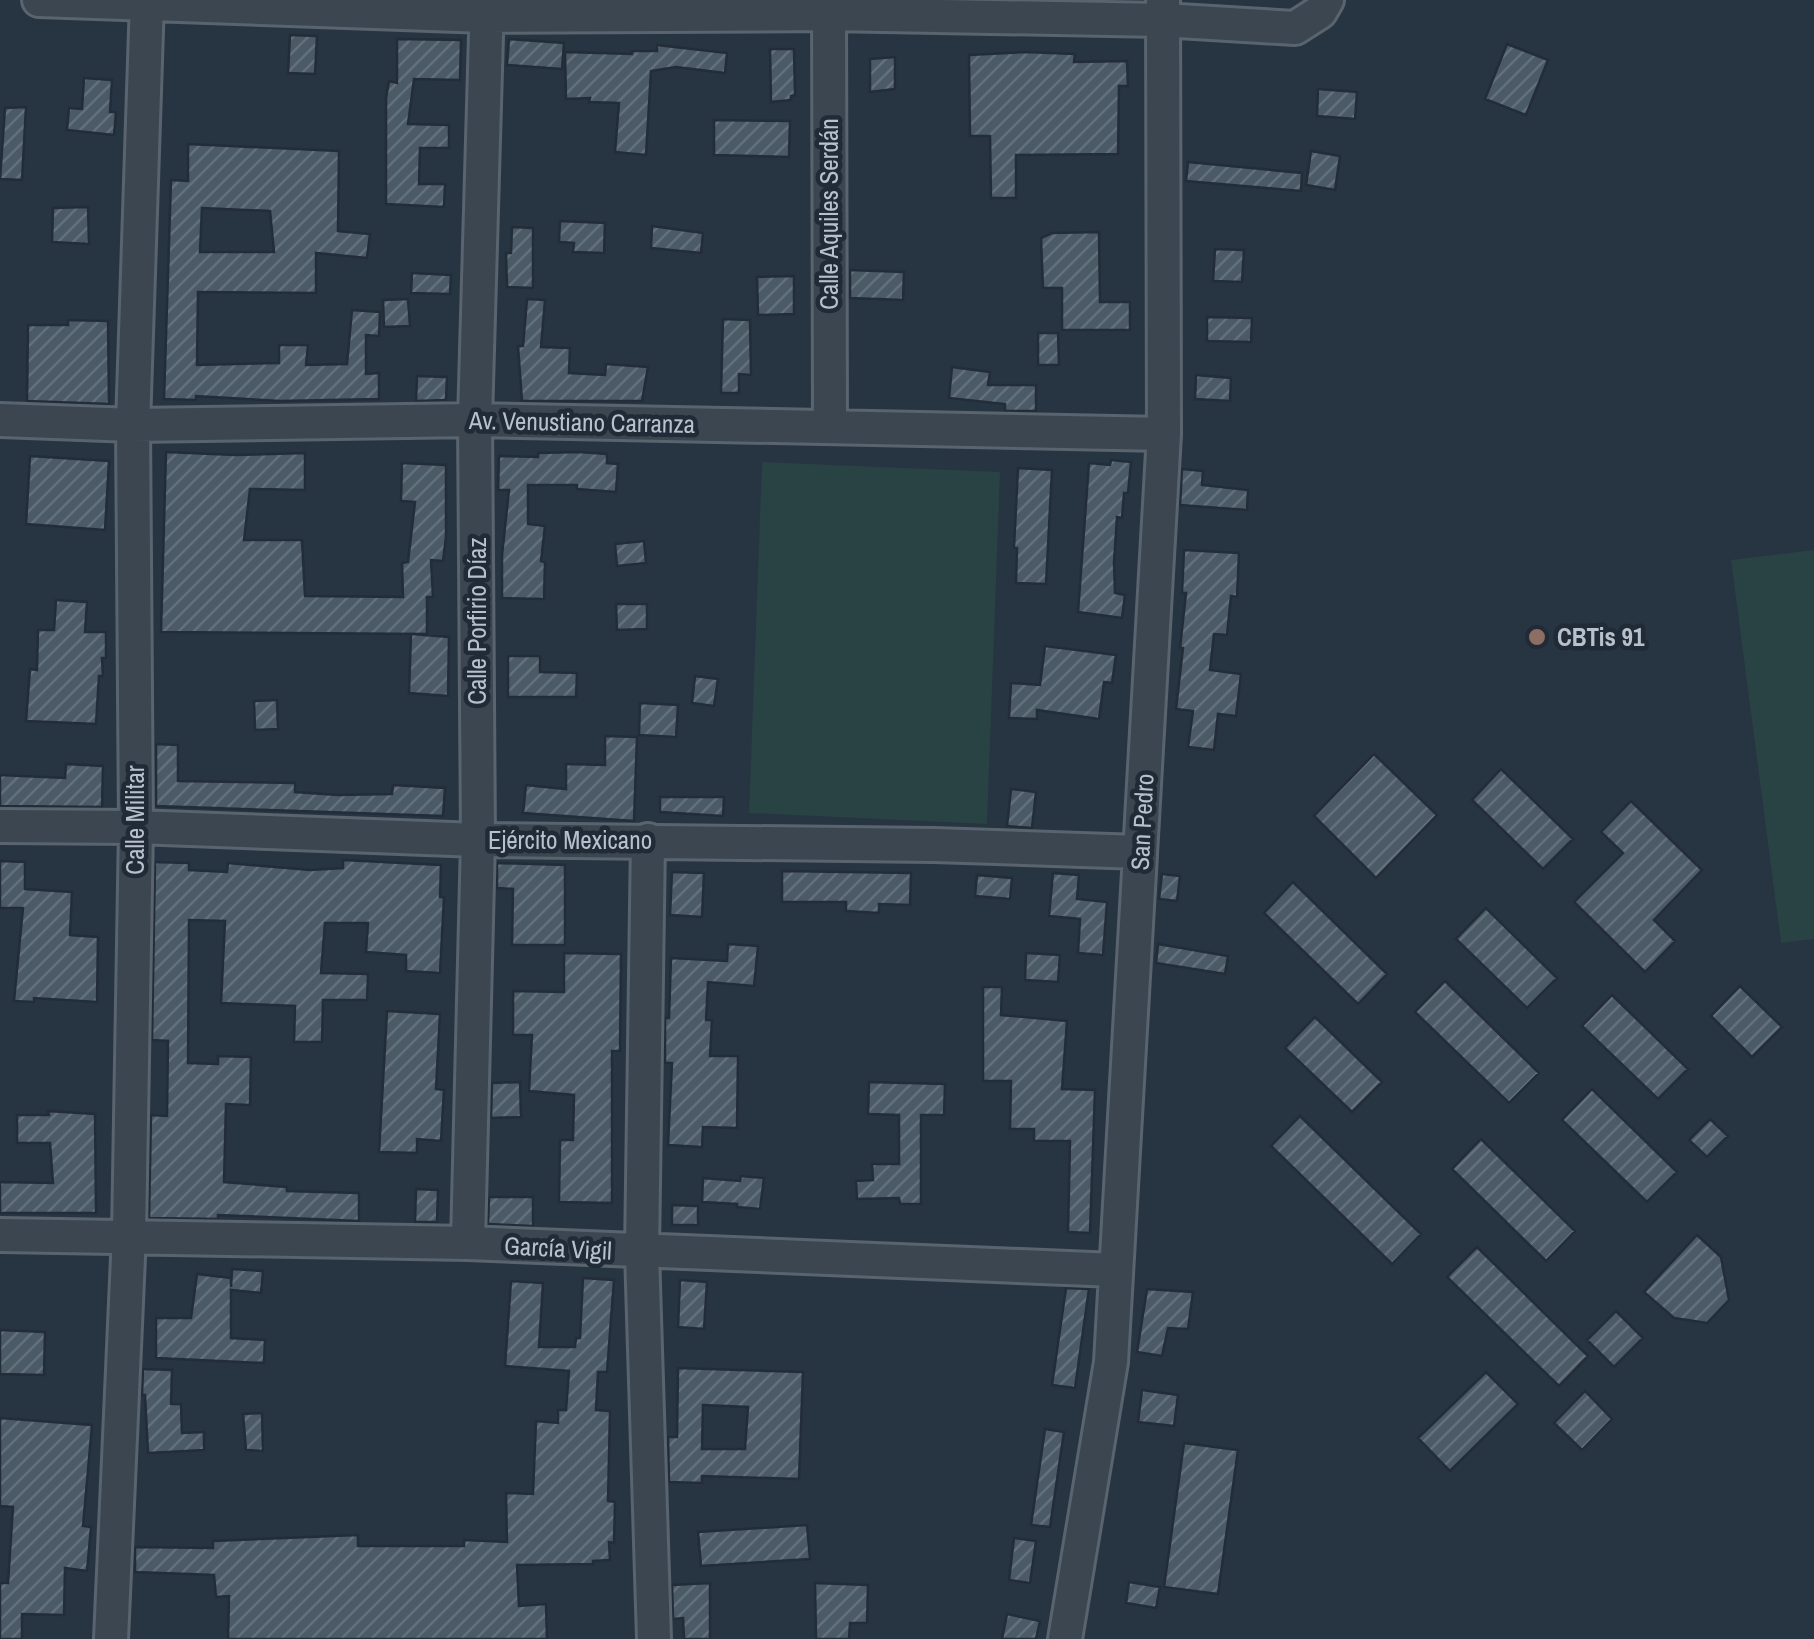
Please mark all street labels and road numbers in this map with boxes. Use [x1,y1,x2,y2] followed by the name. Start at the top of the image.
[812,118,846,310] street label: Calle Aquiles Serdán
[468,403,696,441] street label: Av. Venustiano Carranza
[460,537,494,705] street label: Calle Porfirio Díaz
[118,765,152,875] street label: Calle Militar
[1122,773,1162,871] street label: San Pedro
[488,823,652,857] street label: Ejército Mexicano
[503,1228,613,1268] street label: García Vigil

